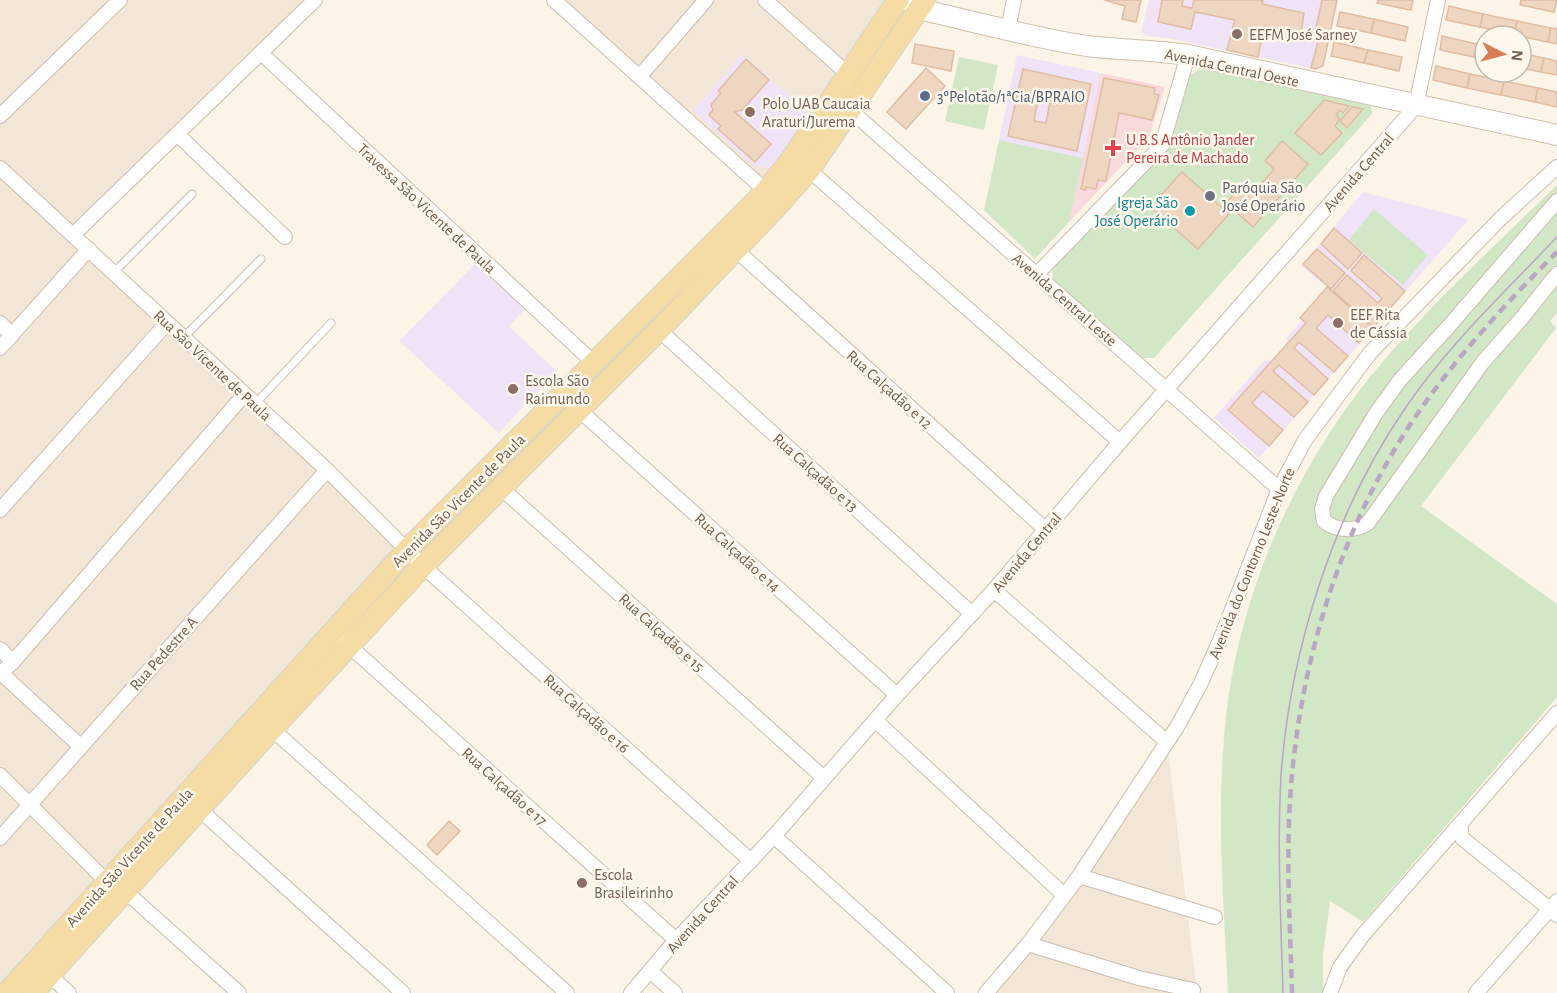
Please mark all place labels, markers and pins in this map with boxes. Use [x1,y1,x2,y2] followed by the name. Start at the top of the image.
[1230,27,1244,41] marker: EEFM José Sarney
[1249,27,1357,44] place label: EEFM José Sarney
[918,89,932,103] marker: 3ºPelotão/1ªCia/BPRAIO
[937,89,1085,105] place label: 3ºPelotão/1ªCia/BPRAIO
[762,96,871,130] place label: Polo UAB Caucaia Araturi/Jurema
[743,105,757,119] marker: Polo UAB Caucaia Araturi/Jurema
[1126,132,1255,166] place label: U.B.S Antônio Jander Pereira de Machado
[1104,139,1122,157] marker: U.B.S Antônio Jander Pereira de Machado
[1222,180,1305,214] place label: Paróquia São José Operário
[1203,189,1217,203] marker: Paróquia São José Operário
[1095,195,1178,229] place label: Igreja São José Operário
[1183,204,1197,218] marker: Igreja São José Operário
[1350,307,1407,341] place label: EEF Rita de Cássia
[1331,316,1345,330] marker: EEF Rita de Cássia
[525,373,590,407] place label: Escola São Raimundo
[506,382,520,396] marker: Escola São Raimundo
[594,867,673,901] place label: Escola Brasileirinho
[575,876,589,890] marker: Escola Brasileirinho

